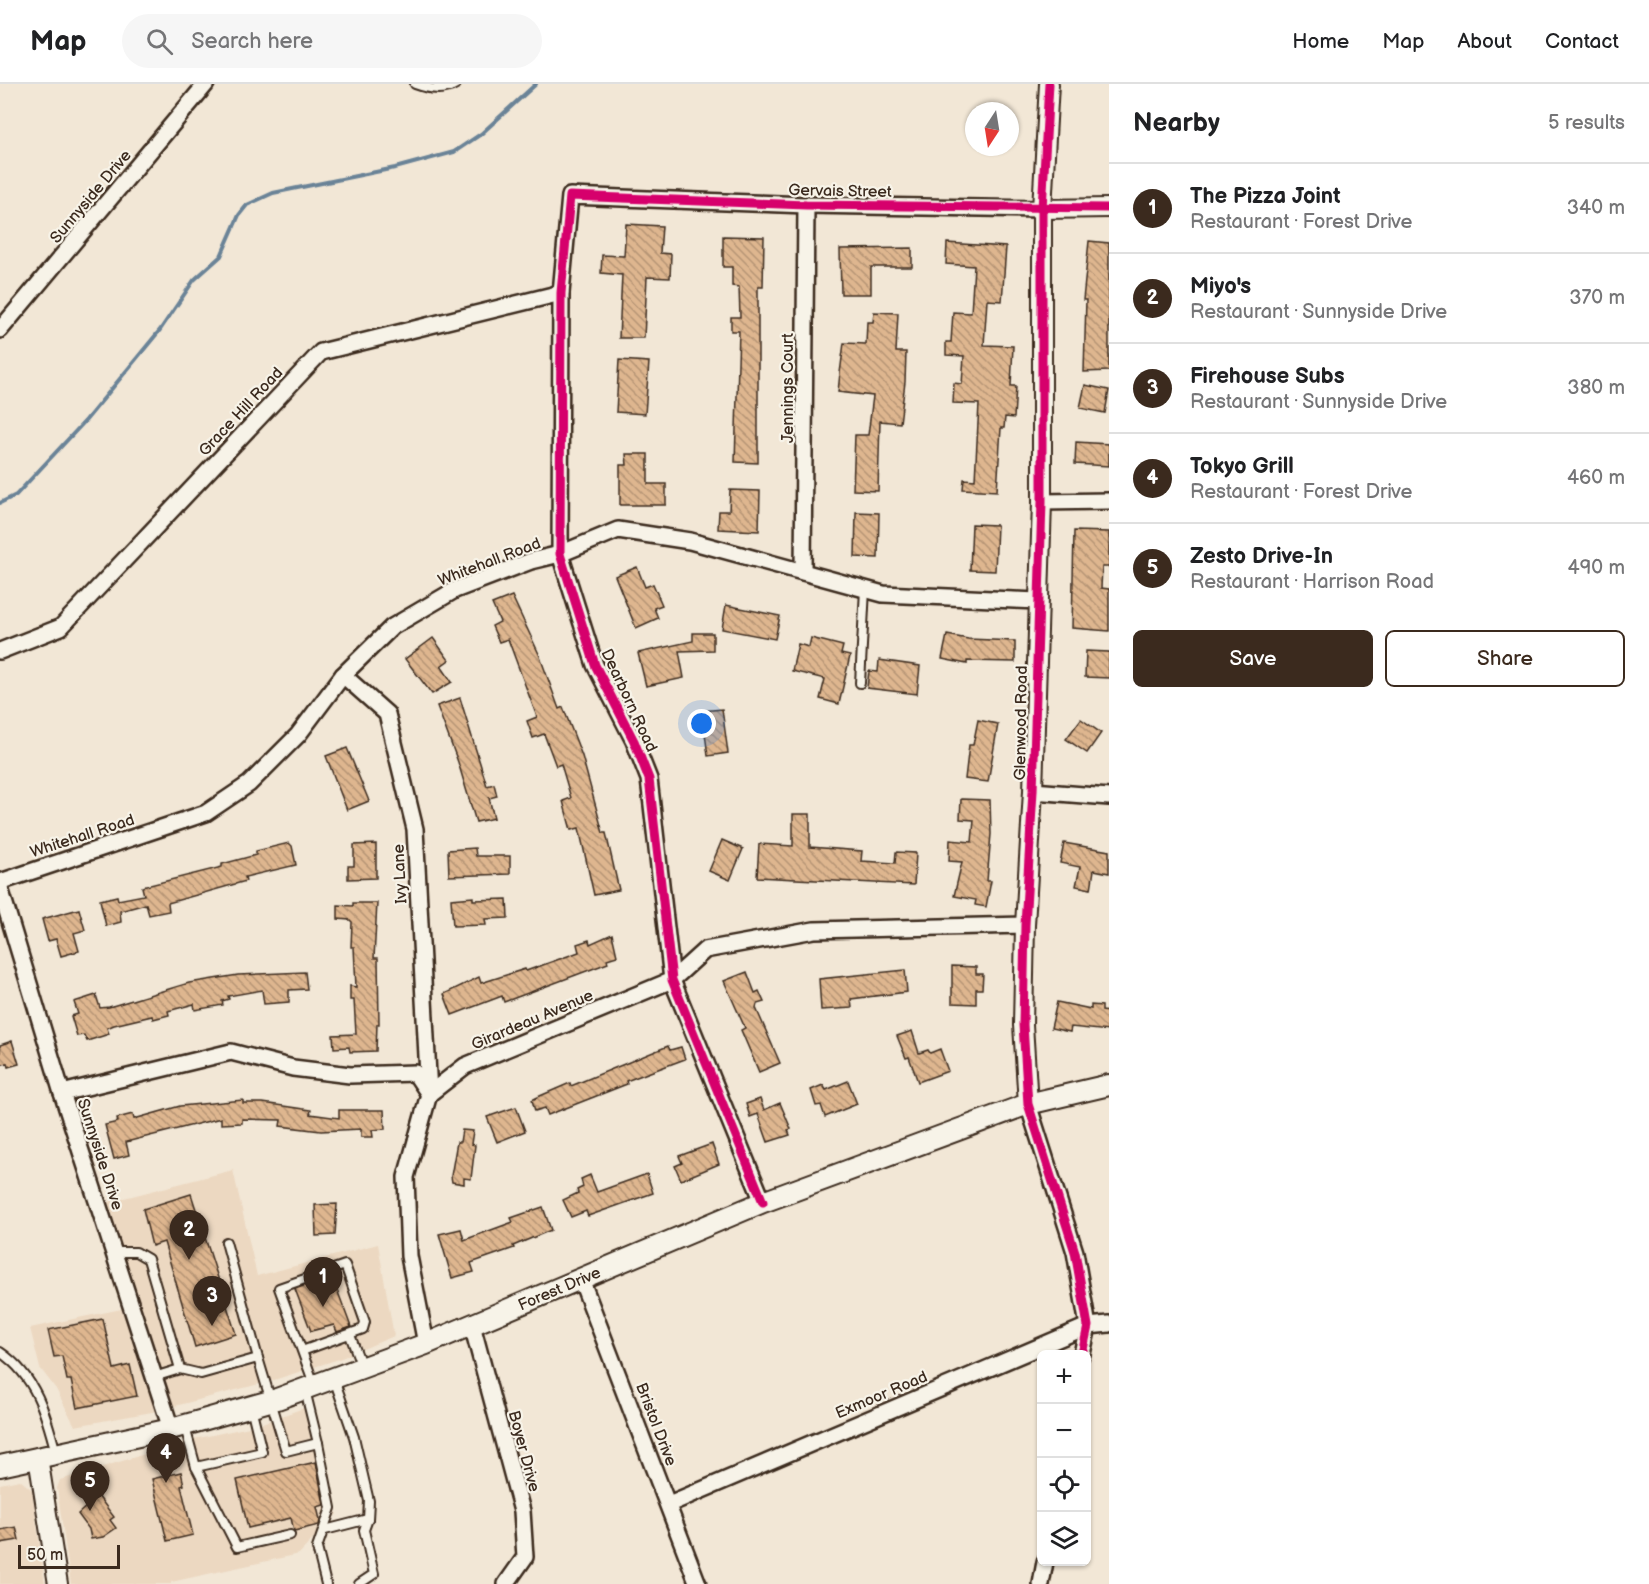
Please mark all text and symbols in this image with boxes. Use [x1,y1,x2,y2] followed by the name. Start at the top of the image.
[122,14,542,68] search box
[30,25,86,58] text: Map
[143,25,176,58] icon: search
[191,28,313,55] text: Search here
[1292,29,1349,54] text: Home
[1382,29,1424,54] text: Map
[1457,29,1512,54] text: About
[1545,29,1619,54] text: Contact
[965,102,1019,156] north arrow
[1133,108,1220,139] text: Nearby
[1548,111,1625,135] text: 5 results
[47,146,136,247] street label: Sunnyside Drive
[788,181,892,202] street label: Gervais Street
[1190,183,1340,210] text: The Pizza Joint
[1148,196,1157,220] text: 1
[1567,196,1625,220] text: 340 m
[1190,210,1412,234] text: Restaurant · Forest Drive
[1190,273,1251,300] text: Miyo's
[1147,286,1158,310] text: 2
[1569,286,1625,310] text: 370 m
[1190,300,1447,324] text: Restaurant · Sunnyside Drive
[779,333,798,443] street label: Jennings Court
[1190,363,1345,390] text: Firehouse Subs
[195,364,287,460] street label: Grace Hill Road
[1147,376,1158,400] text: 3
[1567,376,1625,400] text: 380 m
[1190,390,1447,414] text: Restaurant · Sunnyside Drive
[1190,453,1294,480] text: Tokyo Grill
[1147,466,1158,490] text: 4
[1567,466,1625,490] text: 460 m
[1190,480,1412,504] text: Restaurant · Forest Drive
[435,534,544,591] street label: Whitehall Road
[1190,543,1333,570] text: Zesto Drive-In
[1147,556,1158,580] text: 5
[1568,556,1625,580] text: 490 m
[1190,570,1434,594] text: Restaurant · Harrison Road
[1133,630,1373,687] button: Save
[1385,630,1625,687] button: Share
[596,646,661,755] street label: Dearborn Road
[1011,665,1032,781] street label: Glenwood Road
[687,709,716,738] your location
[28,811,137,862] street label: Whitehall Road
[389,843,412,904] street label: Ivy Lane
[469,986,597,1055] street label: Girardeau Avenue
[73,1096,127,1213] street label: Sunnyside Drive
[170,1210,208,1260] pin: 2
[304,1258,342,1307] pin: 1
[515,1263,604,1315] street label: Forest Drive
[192,1276,232,1326] pin: 3
[1037,1350,1091,1566] map controls
[1037,1350,1091,1404] button: +
[833,1367,931,1423] street label: Exmoor Road
[631,1380,680,1469] street label: Bristol Drive
[1037,1404,1091,1458] button: −
[504,1409,544,1495] street label: Boyer Drive
[146,1434,186,1483] pin: 4
[1037,1458,1091,1512] button: locate
[70,1462,110,1511] pin: 5
[1037,1512,1091,1566] button: layers
[18,1542,120,1570] scale bar
[27,1546,63,1565] text: 50 m

